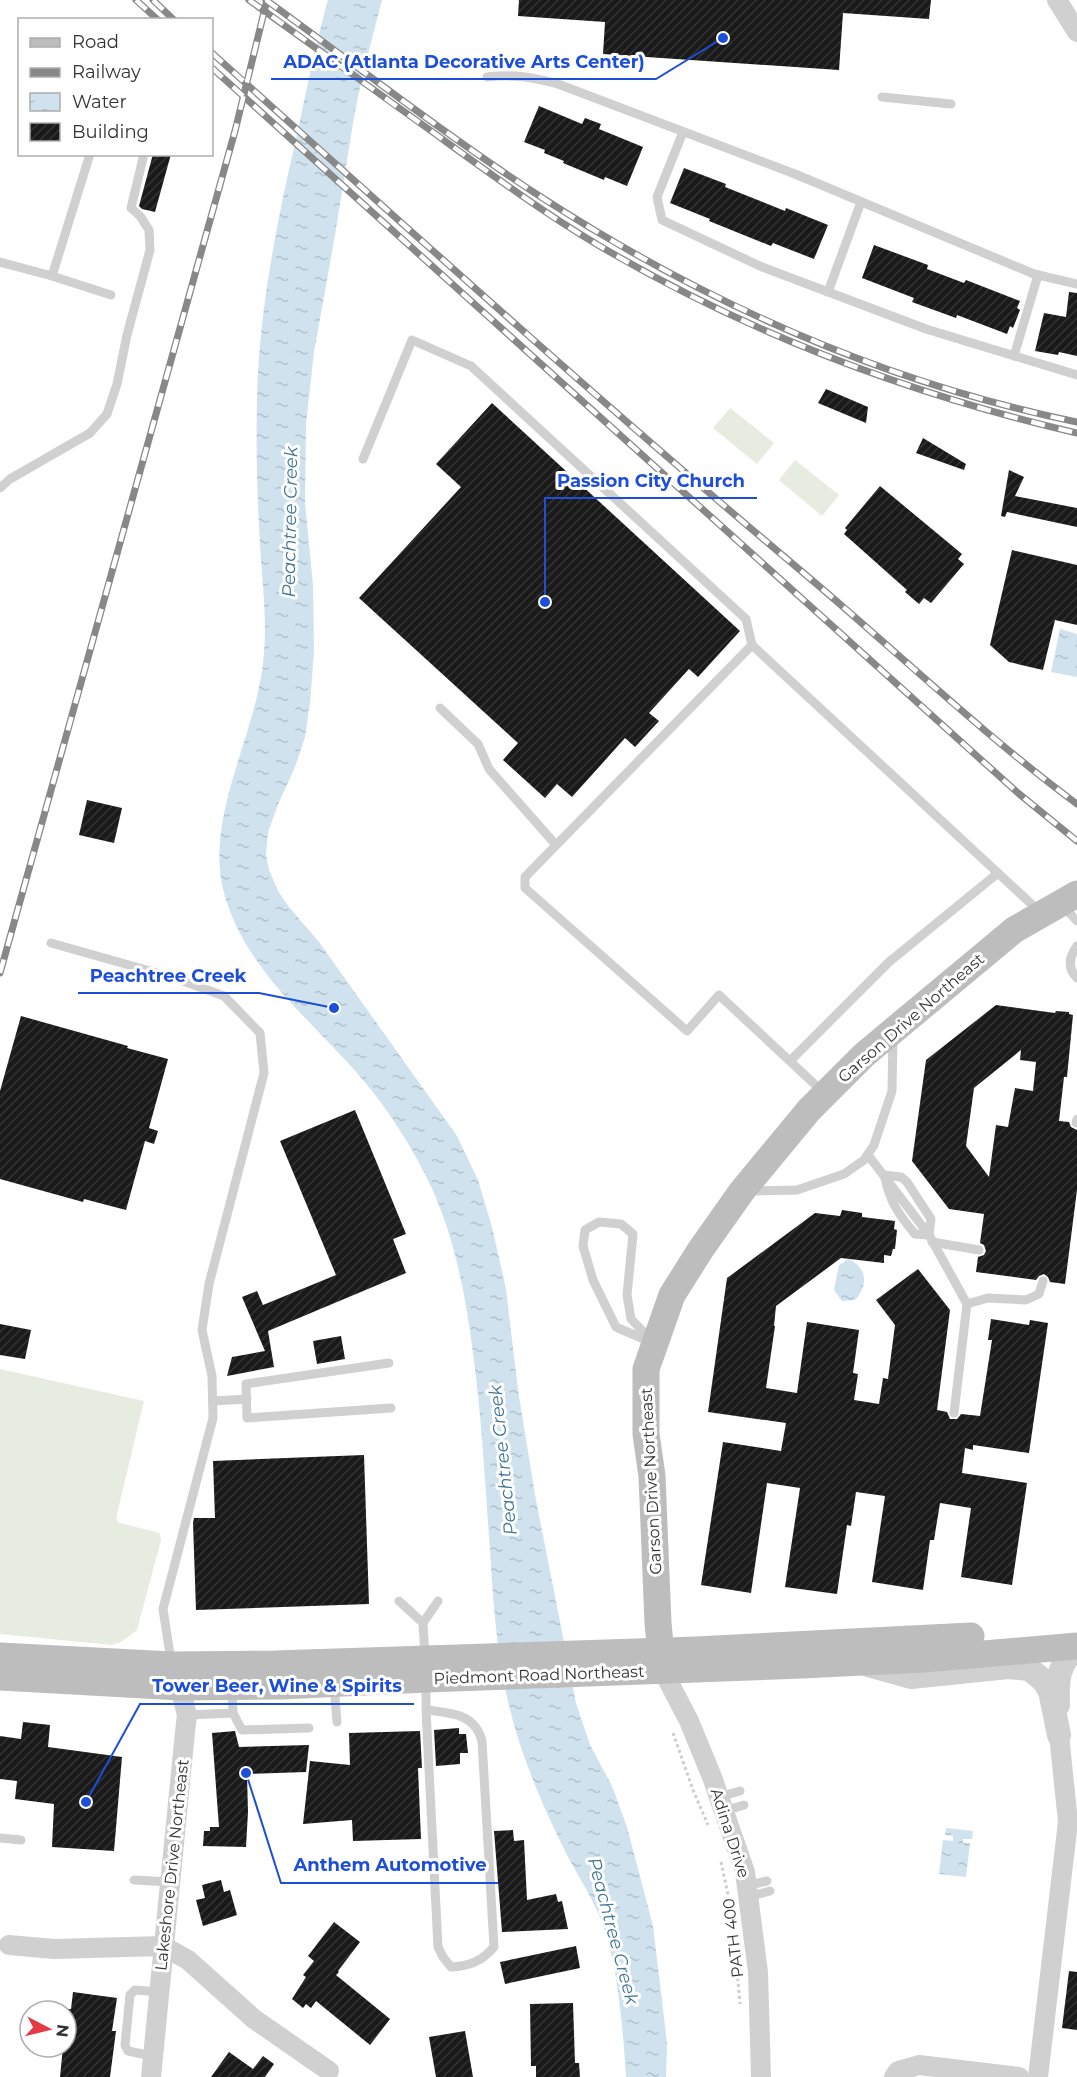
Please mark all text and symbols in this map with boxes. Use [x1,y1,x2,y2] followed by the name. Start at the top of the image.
[18,18,213,156] legend
[72,31,119,53] text: Road
[271,43,656,79] callout: ADAC (Atlanta Decorative Arts Center)
[282,51,645,73] text: ADAC (Atlanta Decorative Arts Center)
[72,61,141,83] text: Railway
[72,91,127,113] text: Water
[72,121,149,143] text: Building
[278,445,302,598] water label: Peachtree Creek
[545,462,757,498] callout: Passion City Church
[557,470,745,492] text: Passion City Church
[834,949,988,1087] street label: Garson Drive Northeast
[78,957,259,993] callout: Peachtree Creek
[90,965,247,987] text: Peachtree Creek
[484,1382,522,1536] water label: Peachtree Creek
[637,1386,665,1575] street label: Garson Drive Northeast
[433,1662,645,1688] street label: Piedmont Road Northeast
[140,1668,414,1704] callout: Tower Beer, Wine & Spirits
[152,1675,402,1697] text: Tower Beer, Wine & Spirits
[151,1758,193,1972] street label: Lakeshore Drive Northeast
[707,1786,753,1880] street label: Adina Drive
[281,1847,498,1883] callout: Anthem Automotive
[292,1854,487,1876] text: Anthem Automotive
[583,1855,644,2008] water label: Peachtree Creek
[719,1897,747,1979] street label: PATH 400
[18,1999,78,2059] north arrow
[52,2023,73,2038] text: N

